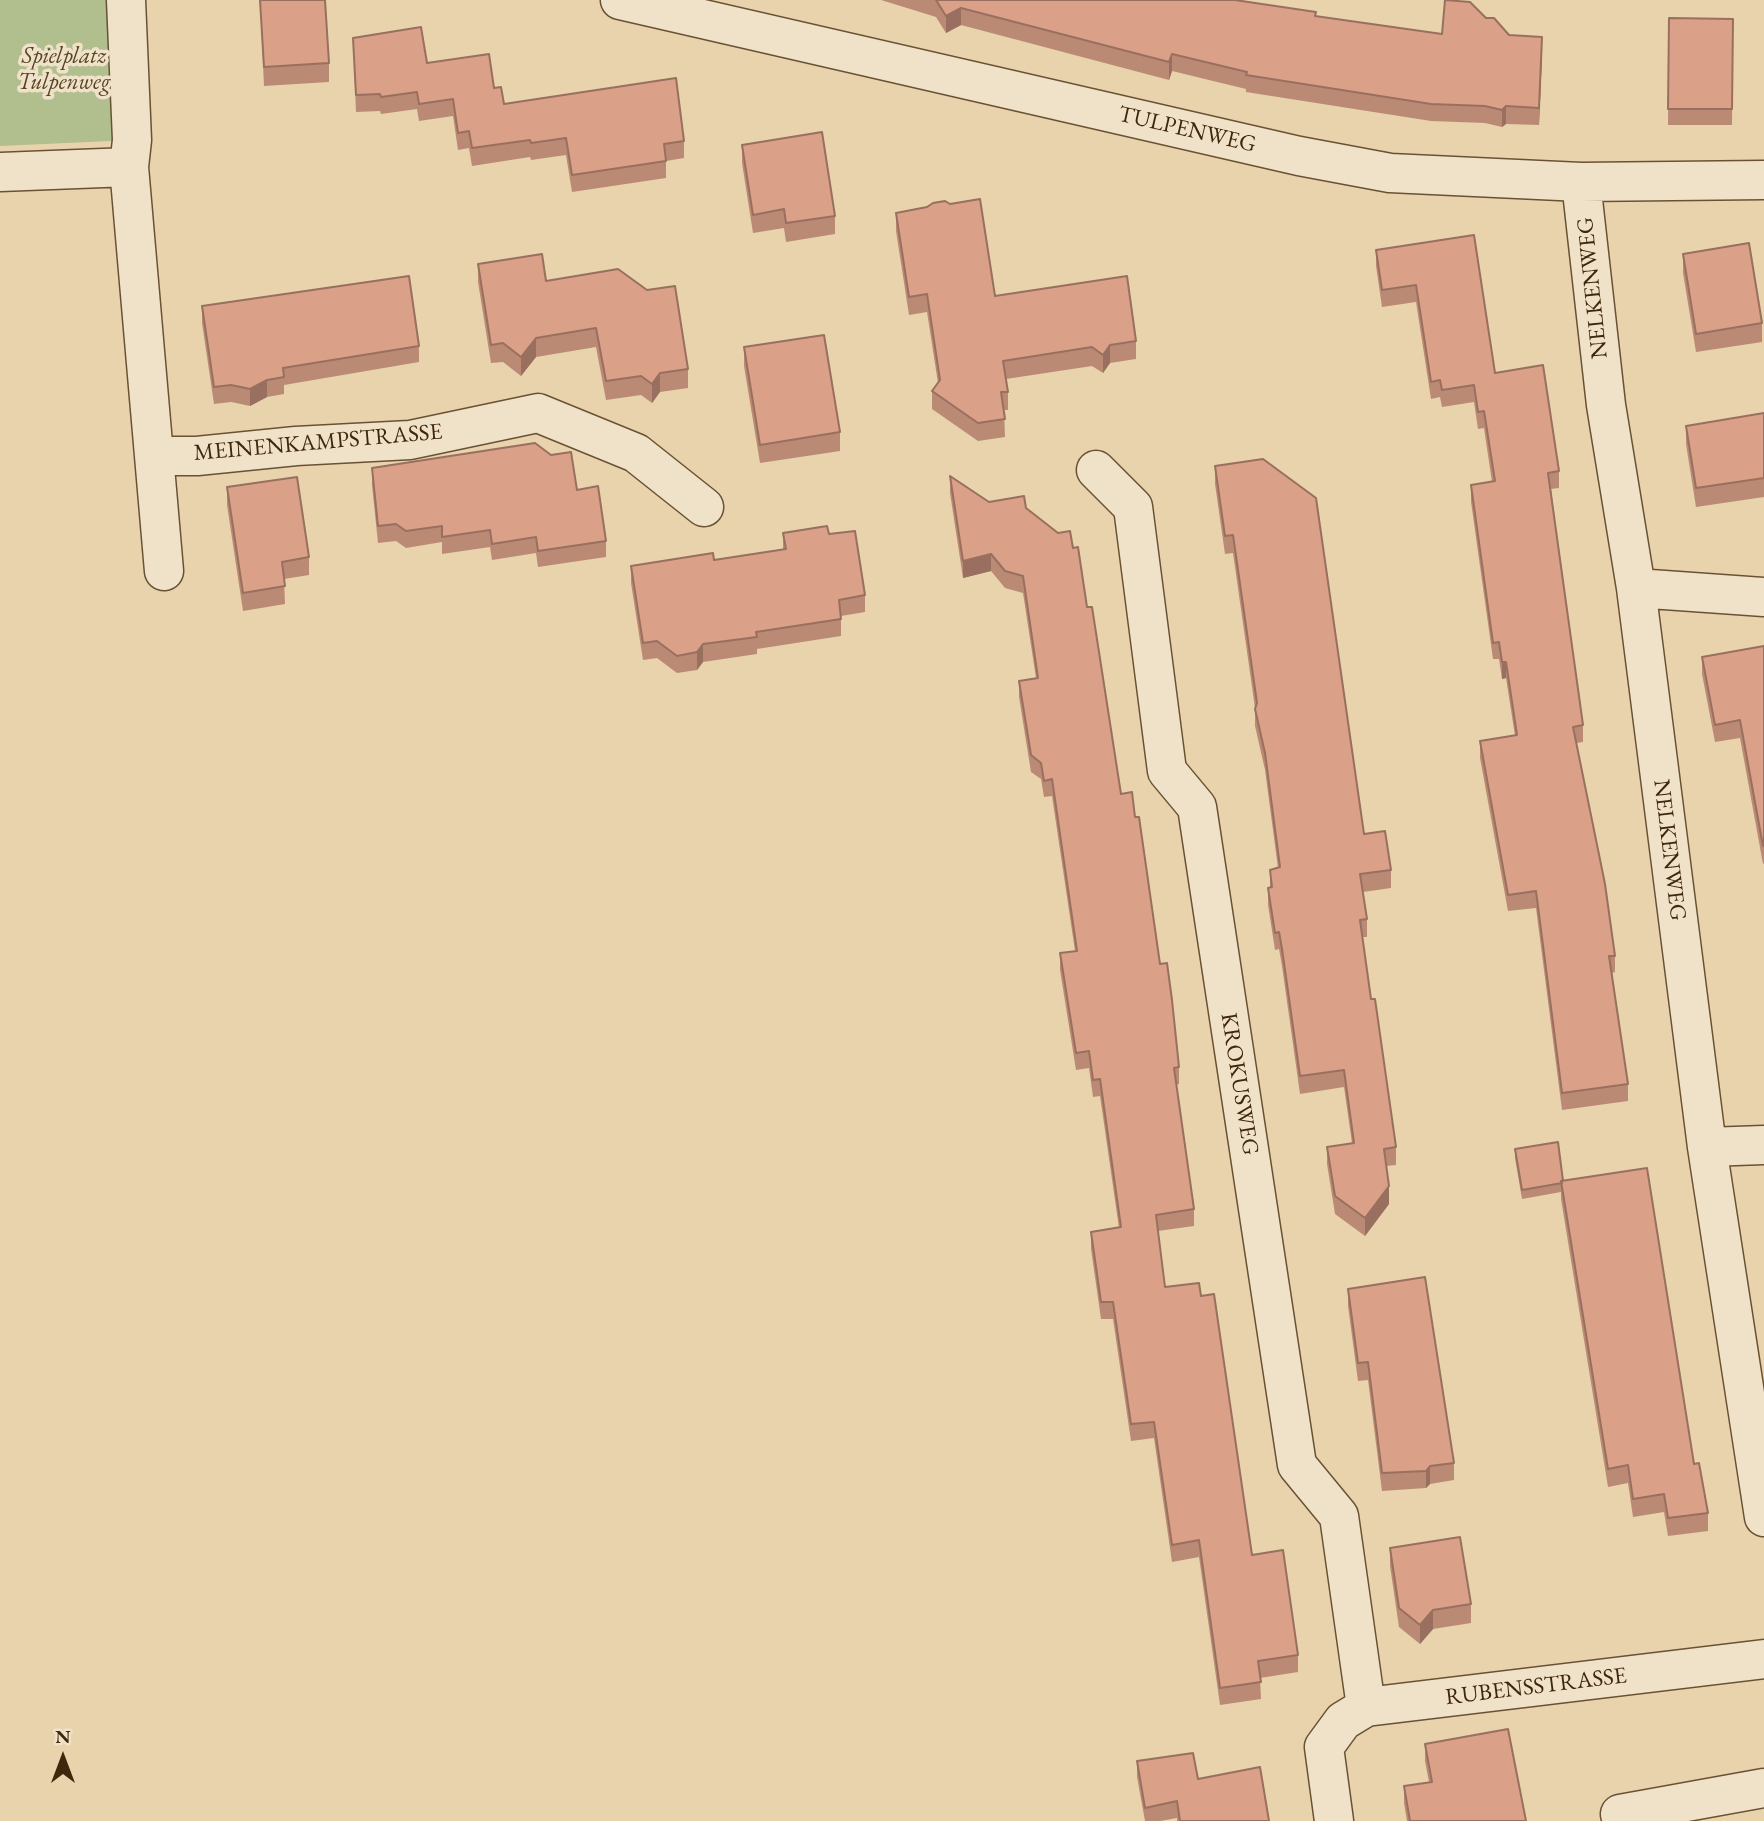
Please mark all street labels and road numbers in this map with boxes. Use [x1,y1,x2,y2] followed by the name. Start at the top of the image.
[1115,101,1259,159] street label: TULPENWEG
[1572,216,1614,360] street label: NELKENWEG
[192,418,444,468] street label: MEINENKAMPSTRASSE
[1647,778,1691,922] street label: NELKENWEG
[1214,1011,1264,1157] street label: KROKUSWEG
[1444,1662,1628,1712] street label: RUBENSSTRASSE

